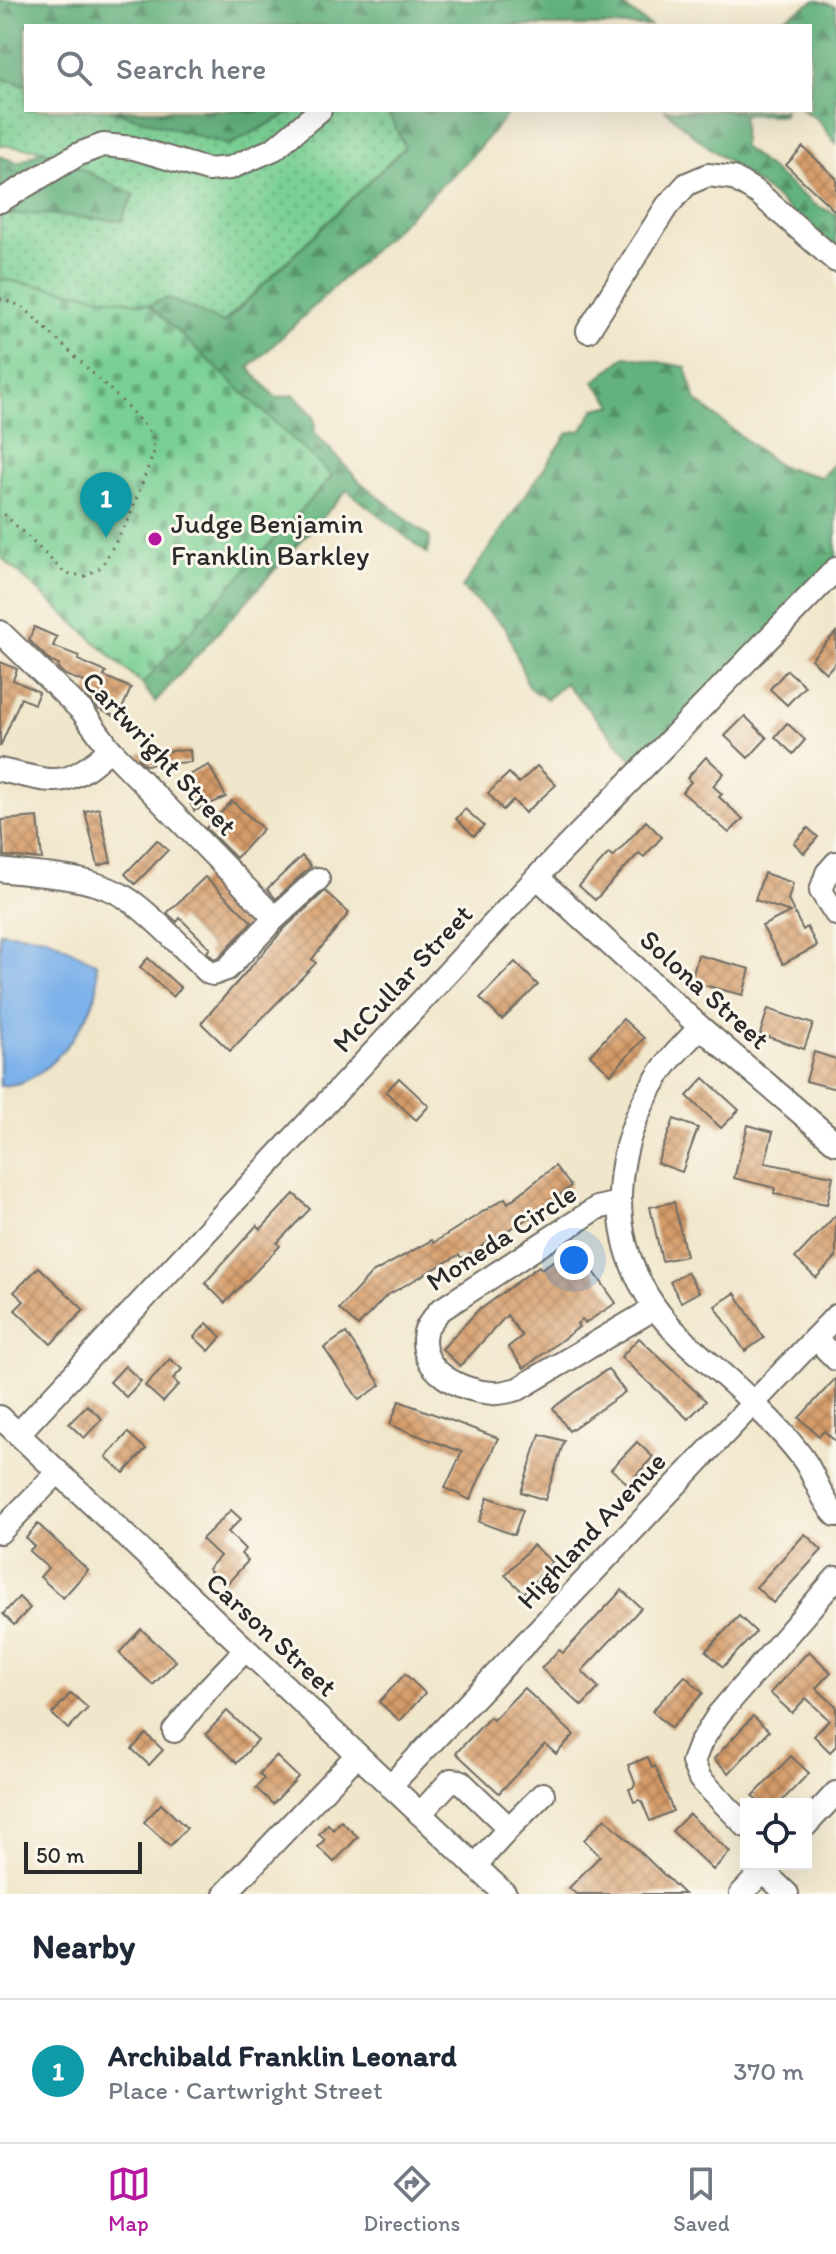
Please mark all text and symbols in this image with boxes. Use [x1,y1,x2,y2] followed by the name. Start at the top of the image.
[24,24,812,112] search box
[52,46,96,90] icon: search
[116,50,266,87] text: Search here
[80,472,132,538] pin: 1
[171,506,369,572] place label: Judge Benjamin Franklin Barkley
[146,530,164,548] marker: Judge Benjamin Franklin Barkley
[75,664,245,842] street label: Cartwright Street
[325,897,479,1059] street label: McCullar Street
[633,922,777,1056] street label: Solona Street
[420,1176,582,1298] street label: Moneda Circle
[554,1240,594,1280] your location
[509,1444,673,1616] street label: Highland Avenue
[199,1565,345,1703] street label: Carson Street
[740,1798,812,1870] map controls
[740,1798,812,1870] button: locate
[24,1838,142,1874] scale bar
[36,1842,85,1869] text: 50 m
[32,1926,135,1967] text: Nearby
[108,2037,457,2074] text: Archibald Franklin Leonard
[52,2055,64,2087] text: 1
[733,2055,804,2087] text: 370 m
[108,2074,383,2106] text: Place · Cartwright Street
[107,2162,151,2237] tab: Map
[364,2162,460,2237] tab: Directions
[673,2162,729,2237] tab: Saved

